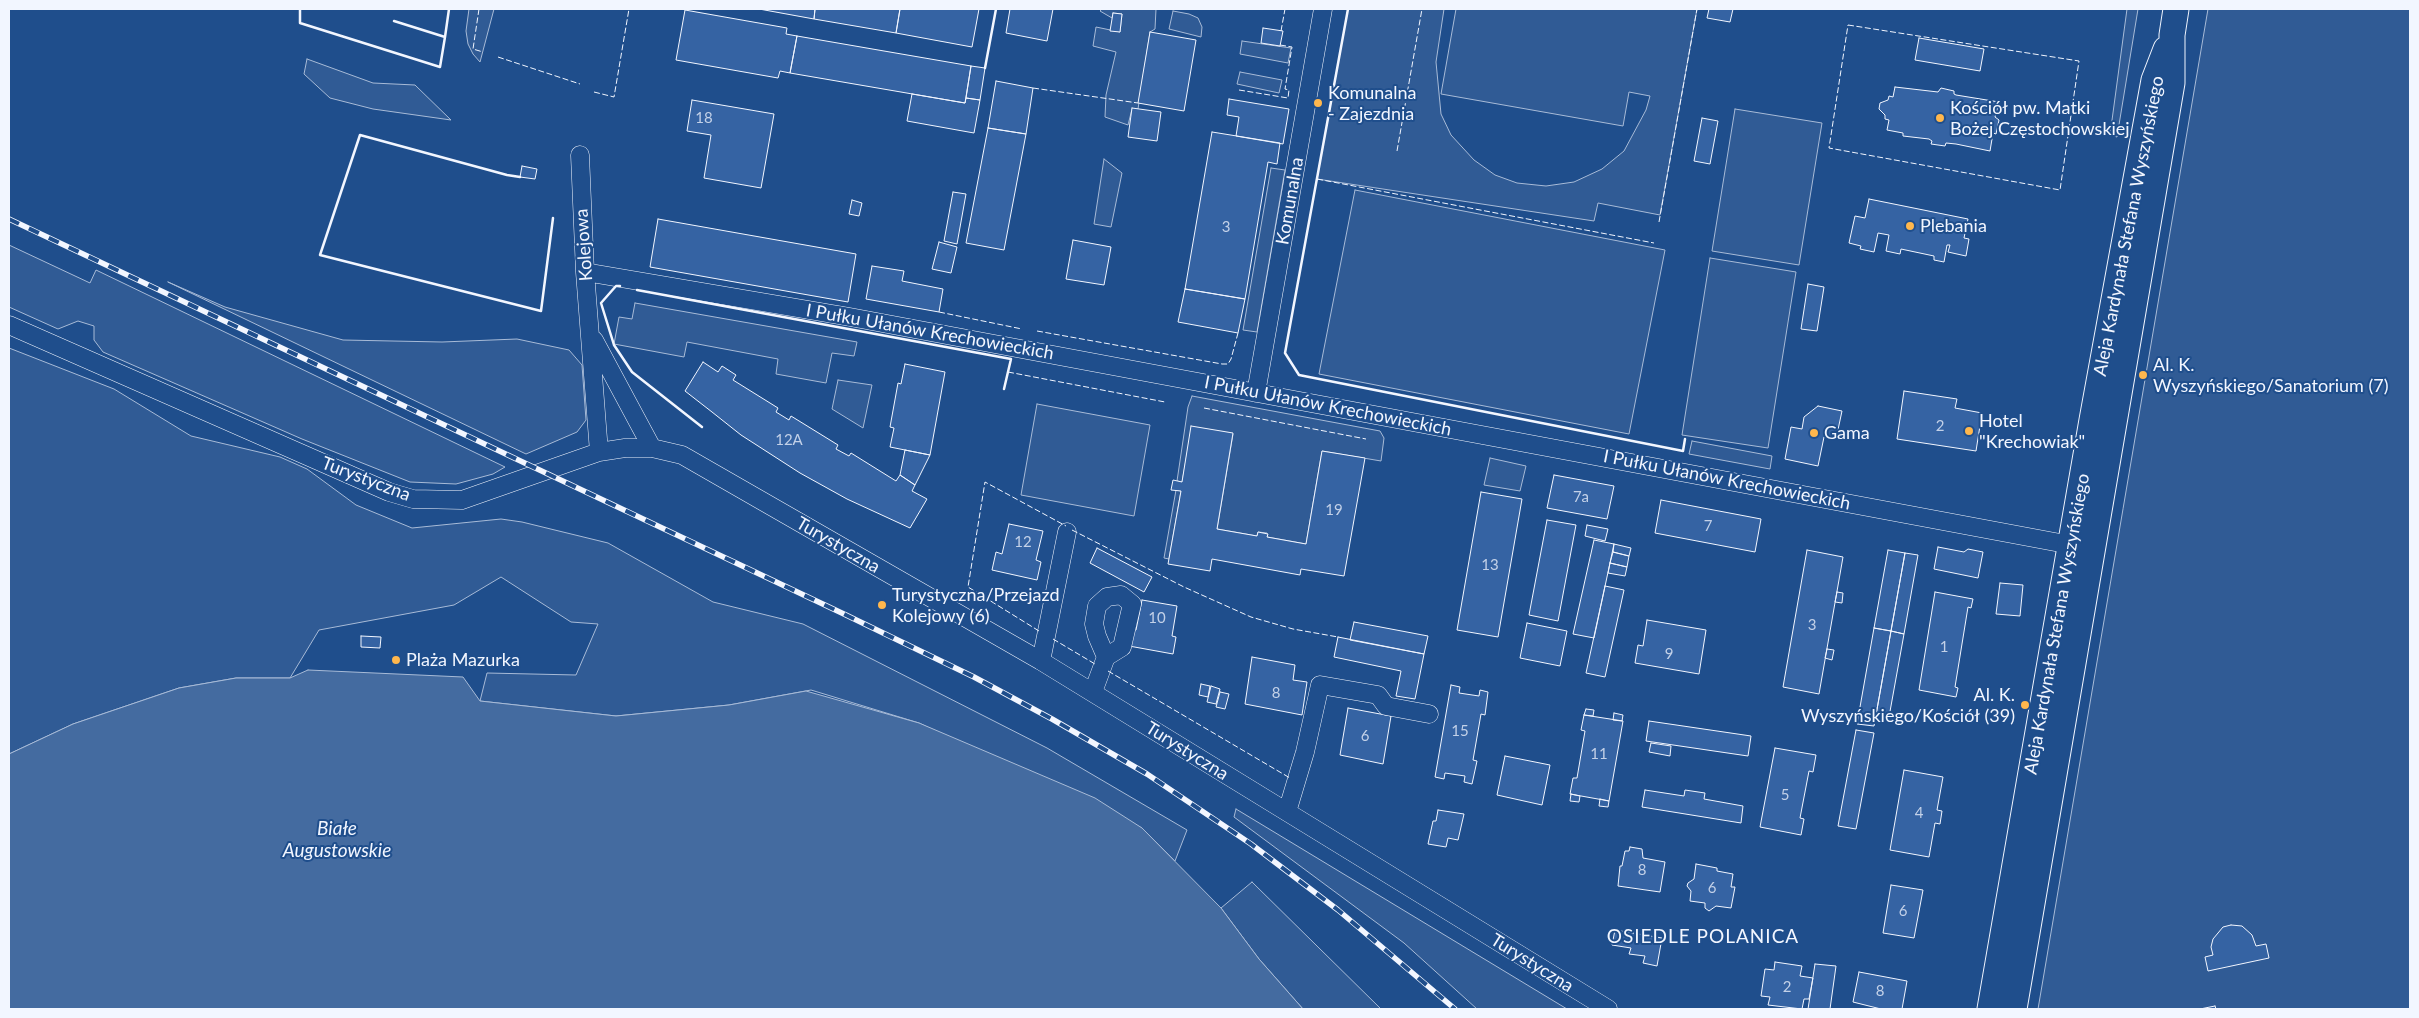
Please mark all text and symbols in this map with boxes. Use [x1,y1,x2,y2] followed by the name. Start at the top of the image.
[2089,74,2169,378] street label: Aleja Kardynała Stefana Wyszyńskiego
[1328,82,1417,125] place label: Komunalna - Zajezdnia
[1312,97,1324,109] marker: Komunalna - Zajezdnia
[1950,97,2130,140] place label: Kościół pw. Matki Bożej Częstochowskiej
[695,109,713,127] house number: 18
[1934,112,1946,124] marker: Kościół pw. Matki Bożej Częstochowskiej
[1272,156,1308,246] street label: Komunalna
[571,208,597,282] street label: Kolejowa
[1920,215,1987,237] place label: Plebania
[1222,218,1230,236] house number: 3
[1904,220,1916,232] marker: Plebania
[804,300,1056,364] street label: I Pułku Ułanów Krechowieckich
[2153,354,2389,396] place label: Al. K. Wyszyńskiego/Sanatorium (7)
[2137,369,2149,381] marker: Al. K. Wyszyńskiego/Sanatorium (7)
[1203,371,1453,441] street label: I Pułku Ułanów Krechowieckich
[1979,410,2085,452] place label: Hotel "Krechowiak"
[1936,417,1944,435] house number: 2
[1824,422,1870,444] place label: Gama
[1963,425,1975,437] marker: Hotel "Krechowiak"
[1808,427,1820,439] marker: Gama
[775,431,803,449] house number: 12A
[1602,445,1852,515] street label: I Pułku Ułanów Krechowieckich
[319,452,413,506] street label: Turystyczna
[2020,472,2094,776] street label: Aleja Kardynała Stefana Wyszyńskiego
[1573,488,1589,506] house number: 7a
[1325,501,1343,519] house number: 19
[792,512,884,578] street label: Turystyczna
[1704,517,1712,535] house number: 7
[1014,533,1032,551] house number: 12
[1481,556,1499,574] house number: 13
[892,584,1060,626] place label: Turystyczna/Przejazd Kolejowy (6)
[876,599,888,611] marker: Turystyczna/Przejazd Kolejowy (6)
[1148,609,1166,627] house number: 10
[1808,616,1816,634] house number: 3
[1940,638,1948,656] house number: 1
[1665,645,1673,663] house number: 9
[406,649,520,671] place label: Plaża Mazurka
[390,654,402,666] marker: Plaża Mazurka
[1272,684,1280,702] house number: 8
[1801,684,2015,726] place label: Al. K. Wyszyńskiego/Kościół (39)
[2019,699,2031,711] marker: Al. K. Wyszyńskiego/Kościół (39)
[1142,717,1232,785] street label: Turystyczna
[1451,722,1469,740] house number: 15
[1361,727,1369,745] house number: 6
[1590,745,1608,763] house number: 11
[1781,786,1789,804] house number: 5
[1915,804,1923,822] house number: 4
[283,818,391,862] water label: Białe Augustowskie
[1638,861,1646,879] house number: 8
[1708,879,1716,897] house number: 6
[1899,902,1907,920] house number: 6
[1605,926,1801,948] district label: OSIEDLE POLANICA
[1487,929,1577,997] street label: Turystyczna
[1783,978,1791,996] house number: 2
[1876,982,1884,1000] house number: 8

